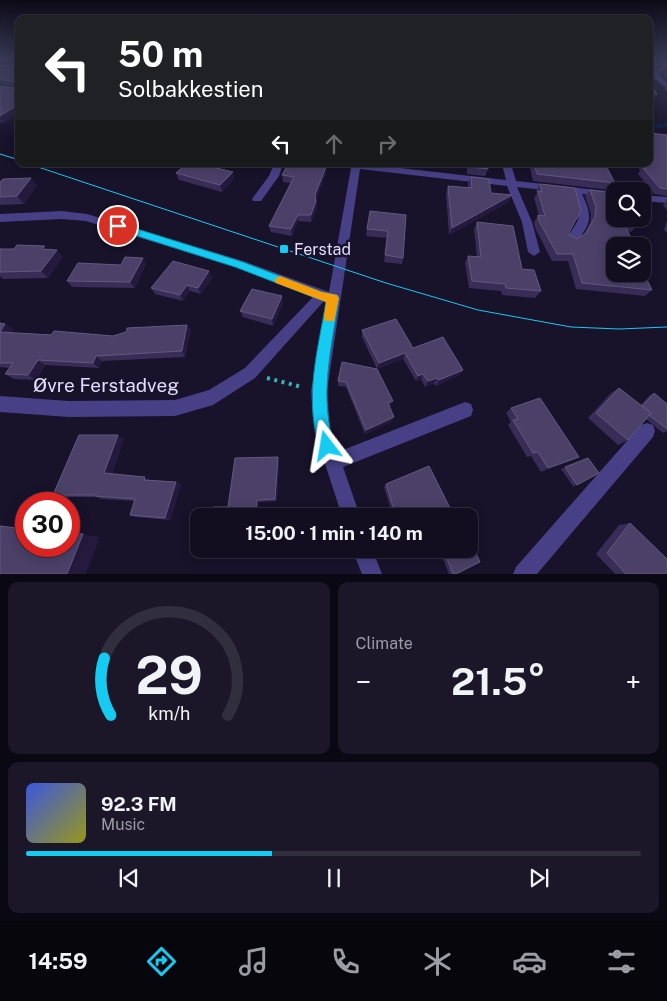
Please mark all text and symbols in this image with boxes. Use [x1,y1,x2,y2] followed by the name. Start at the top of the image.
[118,34,203,75] text: 50 m
[35,35,100,100] icon: left
[118,76,264,102] text: Solbakkestien
[267,130,295,158] icon: left
[320,130,348,158] icon: ahead
[373,130,401,158] icon: right
[606,182,651,282] map controls
[606,182,651,227] button: search
[97,205,139,247] pin
[104,212,132,240] icon: arrive
[606,237,651,282] button: layers
[294,240,351,259] place label: Ferstad
[278,243,290,255] marker: Ferstad
[33,374,179,396] street label: Øvre Ferstadveg
[300,419,352,471] position arrow
[15,492,80,557] speed limit sign: 30
[245,522,423,544] text: 15:00 · 1 min · 140 m
[356,634,413,653] text: Climate
[135,645,202,706] text: 29
[451,659,545,704] text: 21.5°
[356,665,371,698] text: −
[625,665,641,698] text: +
[148,703,190,724] text: km/h
[101,793,177,815] text: 92.3 FM
[101,815,145,834] text: Music
[115,864,143,892] icon: previous
[320,864,348,892] icon: pause
[525,864,553,892] icon: next
[144,944,179,979] icon: directions
[236,944,271,979] icon: music
[328,944,363,979] icon: phone
[420,944,455,979] icon: climate
[512,944,547,979] icon: car
[604,944,639,979] icon: filters
[28,948,88,974] text: 14:59

